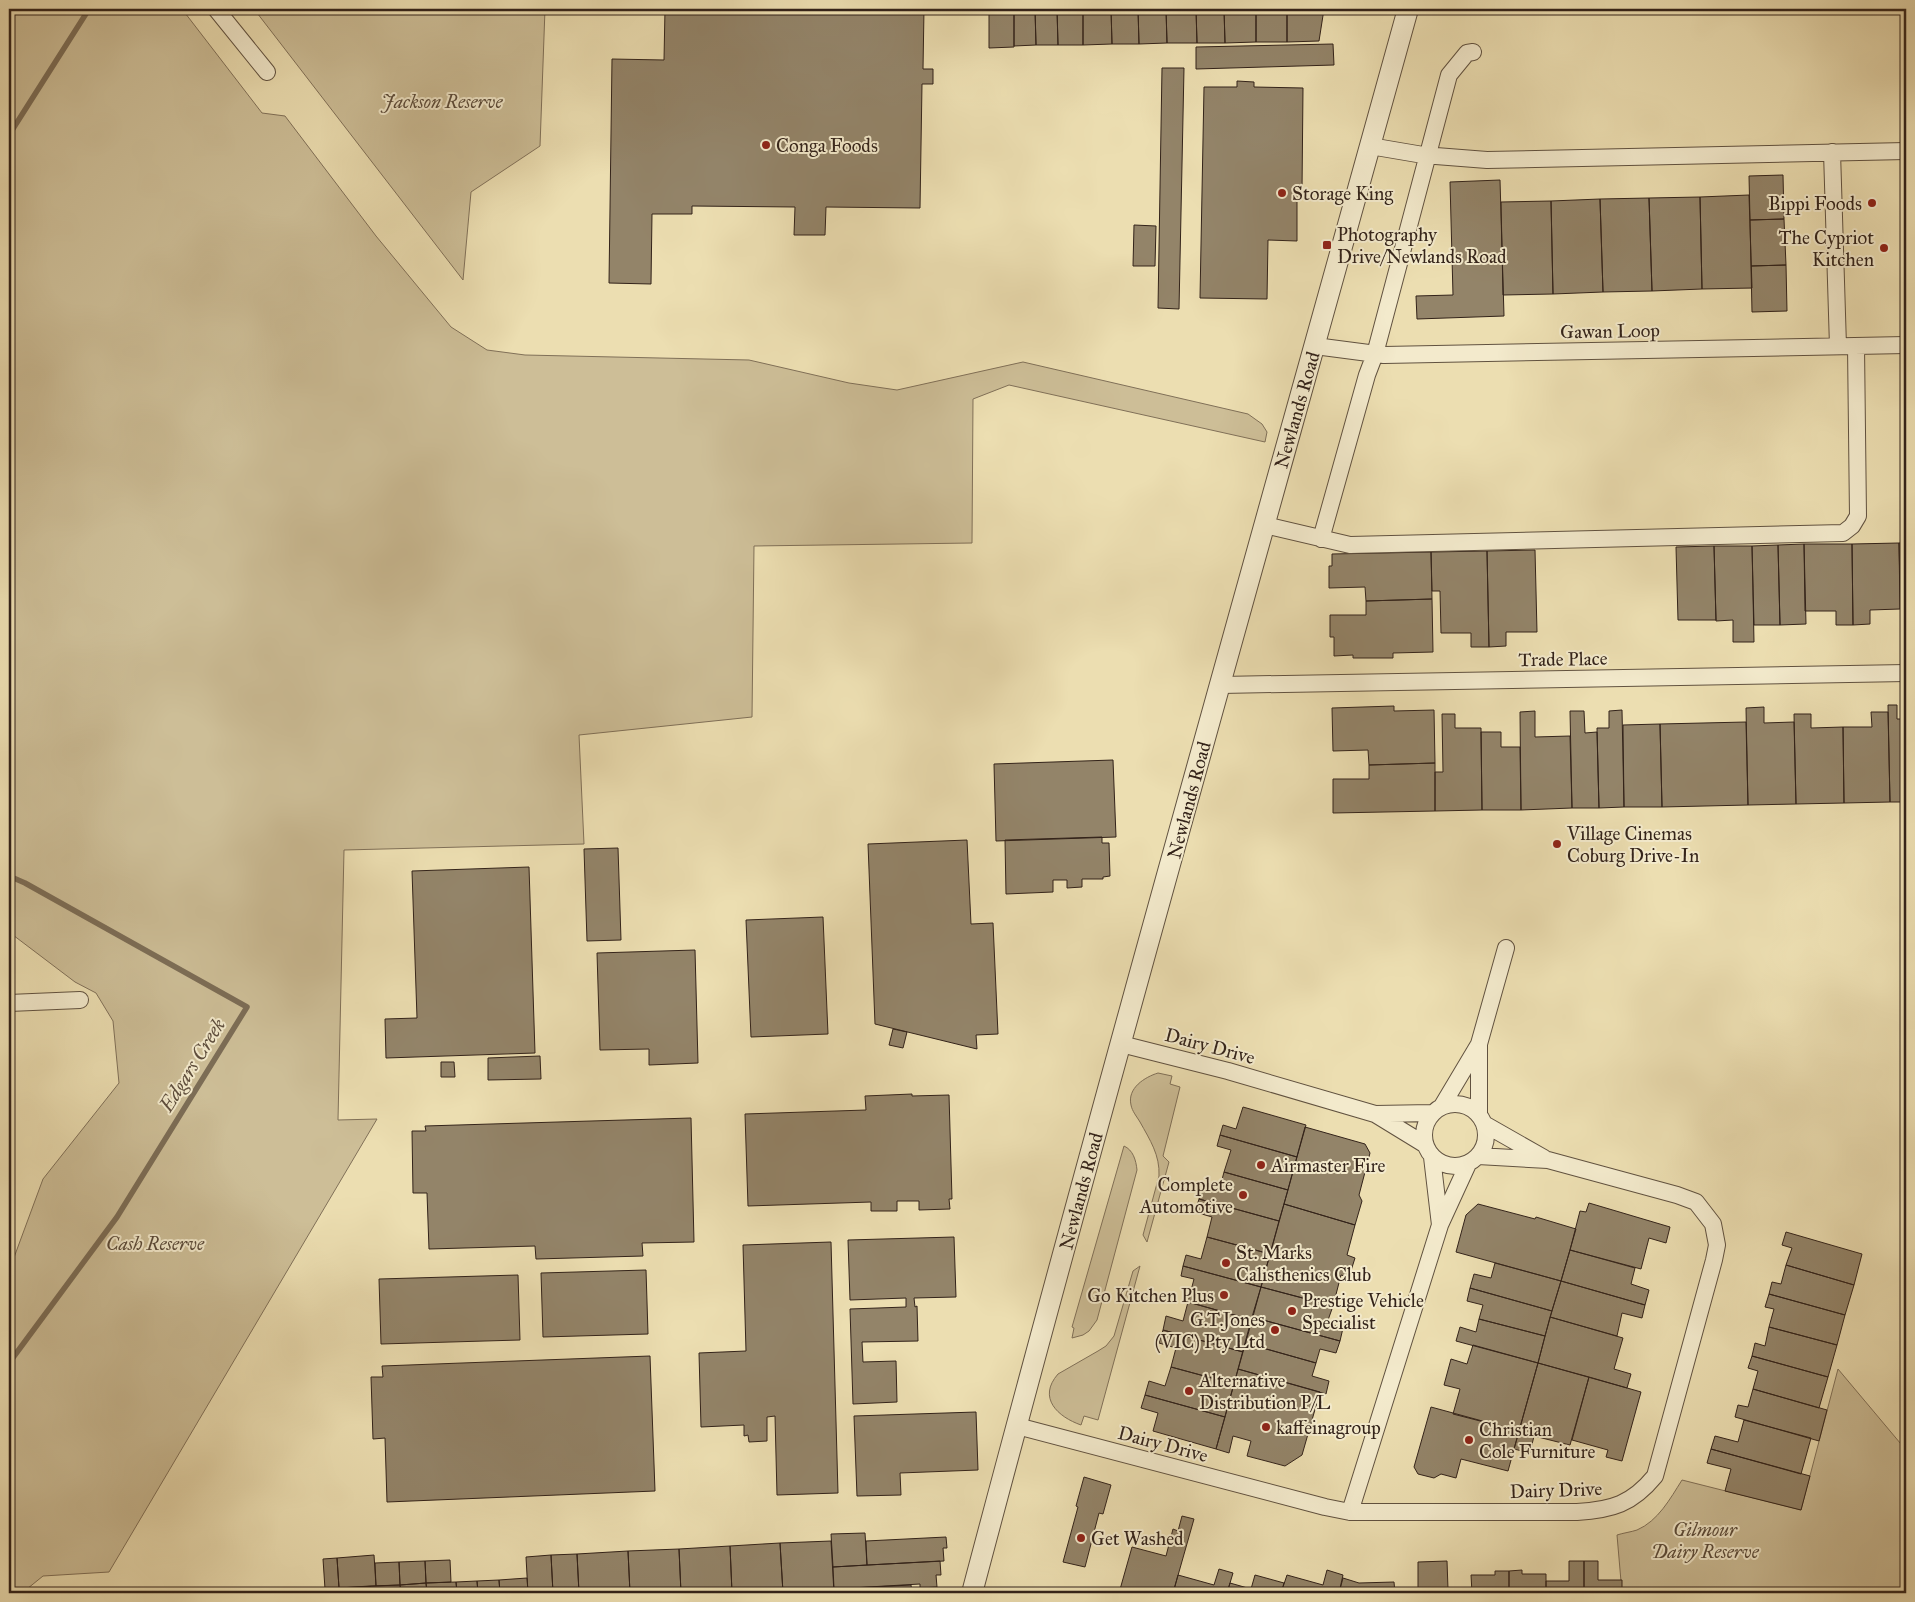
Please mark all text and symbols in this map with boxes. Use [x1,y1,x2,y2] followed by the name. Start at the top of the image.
[381,90,503,113] park label: Jackson Reserve
[776,134,878,158] place label: Conga Foods
[760,139,772,151] marker: Conga Foods
[1292,182,1393,206] place label: Storage King
[1276,187,1288,199] marker: Storage King
[1768,192,1862,215] place label: Bippi Foods
[1866,197,1878,209] marker: Bippi Foods
[1337,223,1507,268] place label: Photography Drive/Newlands Road
[1778,226,1874,271] place label: The Cypriot Kitchen
[1321,239,1333,251] marker: Photography Drive/Newlands Road
[1878,242,1890,254] marker: The Cypriot Kitchen
[1560,319,1660,343] street label: Gawan Loop
[1269,348,1325,471] street label: Newlands Road
[1518,647,1608,671] street label: Trade Place
[1162,738,1216,861] street label: Newlands Road
[1566,822,1699,868] place label: Village Cinemas Coburg Drive-In
[1551,838,1563,850] marker: Village Cinemas Coburg Drive-In
[153,1014,230,1117] water label: Edgars Creek
[1162,1023,1258,1069] street label: Dairy Drive
[1054,1129,1108,1252] street label: Newlands Road
[1270,1154,1386,1177] place label: Airmaster Fire
[1255,1159,1267,1171] marker: Airmaster Fire
[1139,1173,1233,1218] place label: Complete Automotive
[1237,1189,1249,1201] marker: Complete Automotive
[106,1232,205,1255] park label: Cash Reserve
[1236,1241,1371,1286] place label: St. Marks Calisthenics Club
[1220,1257,1232,1269] marker: St. Marks Calisthenics Club
[1087,1284,1214,1307] place label: Go Kitchen Plus
[1218,1289,1230,1301] marker: Go Kitchen Plus
[1302,1289,1424,1334] place label: Prestige Vehicle Specialist
[1286,1305,1298,1317] marker: Prestige Vehicle Specialist
[1155,1308,1265,1354] place label: G.T.Jones (VIC) Pty Ltd
[1269,1324,1281,1336] marker: G.T.Jones (VIC) Pty Ltd
[1198,1369,1330,1414] place label: Alternative Distribution P/L
[1183,1385,1195,1397] marker: Alternative Distribution P/L
[1276,1416,1381,1440] place label: kaffeinagroup
[1479,1418,1595,1463] place label: Christian Cole Furniture
[1115,1421,1211,1467] street label: Dairy Drive
[1260,1421,1272,1433] marker: kaffeinagroup
[1463,1434,1475,1446] marker: Christian Cole Furniture
[1509,1477,1603,1503] street label: Dairy Drive
[1651,1518,1760,1563] park label: Gilmour Dairy Reserve
[1091,1527,1184,1550] place label: Get Washed
[1075,1532,1087,1544] marker: Get Washed

